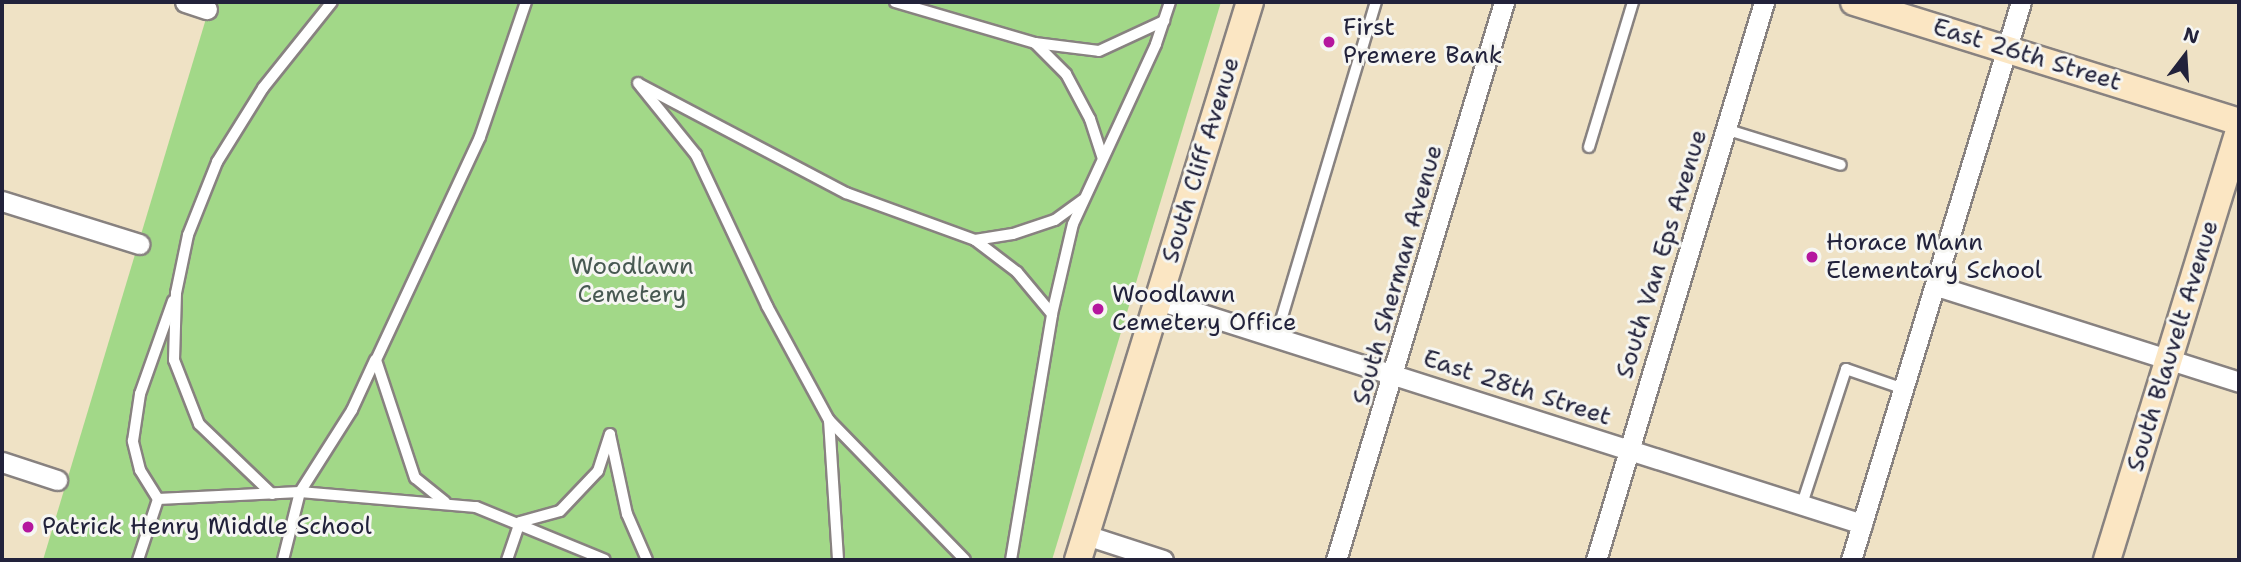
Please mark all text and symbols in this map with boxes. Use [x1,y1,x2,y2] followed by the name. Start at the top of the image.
[1929,13,2125,97] street label: East 26th Street
[1343,14,1503,70] place label: First Premere Bank
[2150,21,2220,91] north arrow
[2180,21,2202,50] text: N
[1321,34,1337,50] marker: First Premere Bank
[1156,54,1246,266] street label: South Cliff Avenue
[1610,126,1714,382] street label: South Van Eps Avenue
[1347,142,1449,408] street label: South Sherman Avenue
[2121,217,2225,475] street label: South Blauvelt Avenue
[1826,229,2042,285] place label: Horace Mann Elementary School
[1804,249,1820,265] marker: Horace Mann Elementary School
[570,253,694,309] park label: Woodlawn Cemetery
[1112,281,1297,337] place label: Woodlawn Cemetery Office
[1090,301,1106,317] marker: Woodlawn Cemetery Office
[1419,344,1615,432] street label: East 28th Street
[42,513,372,541] place label: Patrick Henry Middle School
[20,519,36,535] marker: Patrick Henry Middle School

